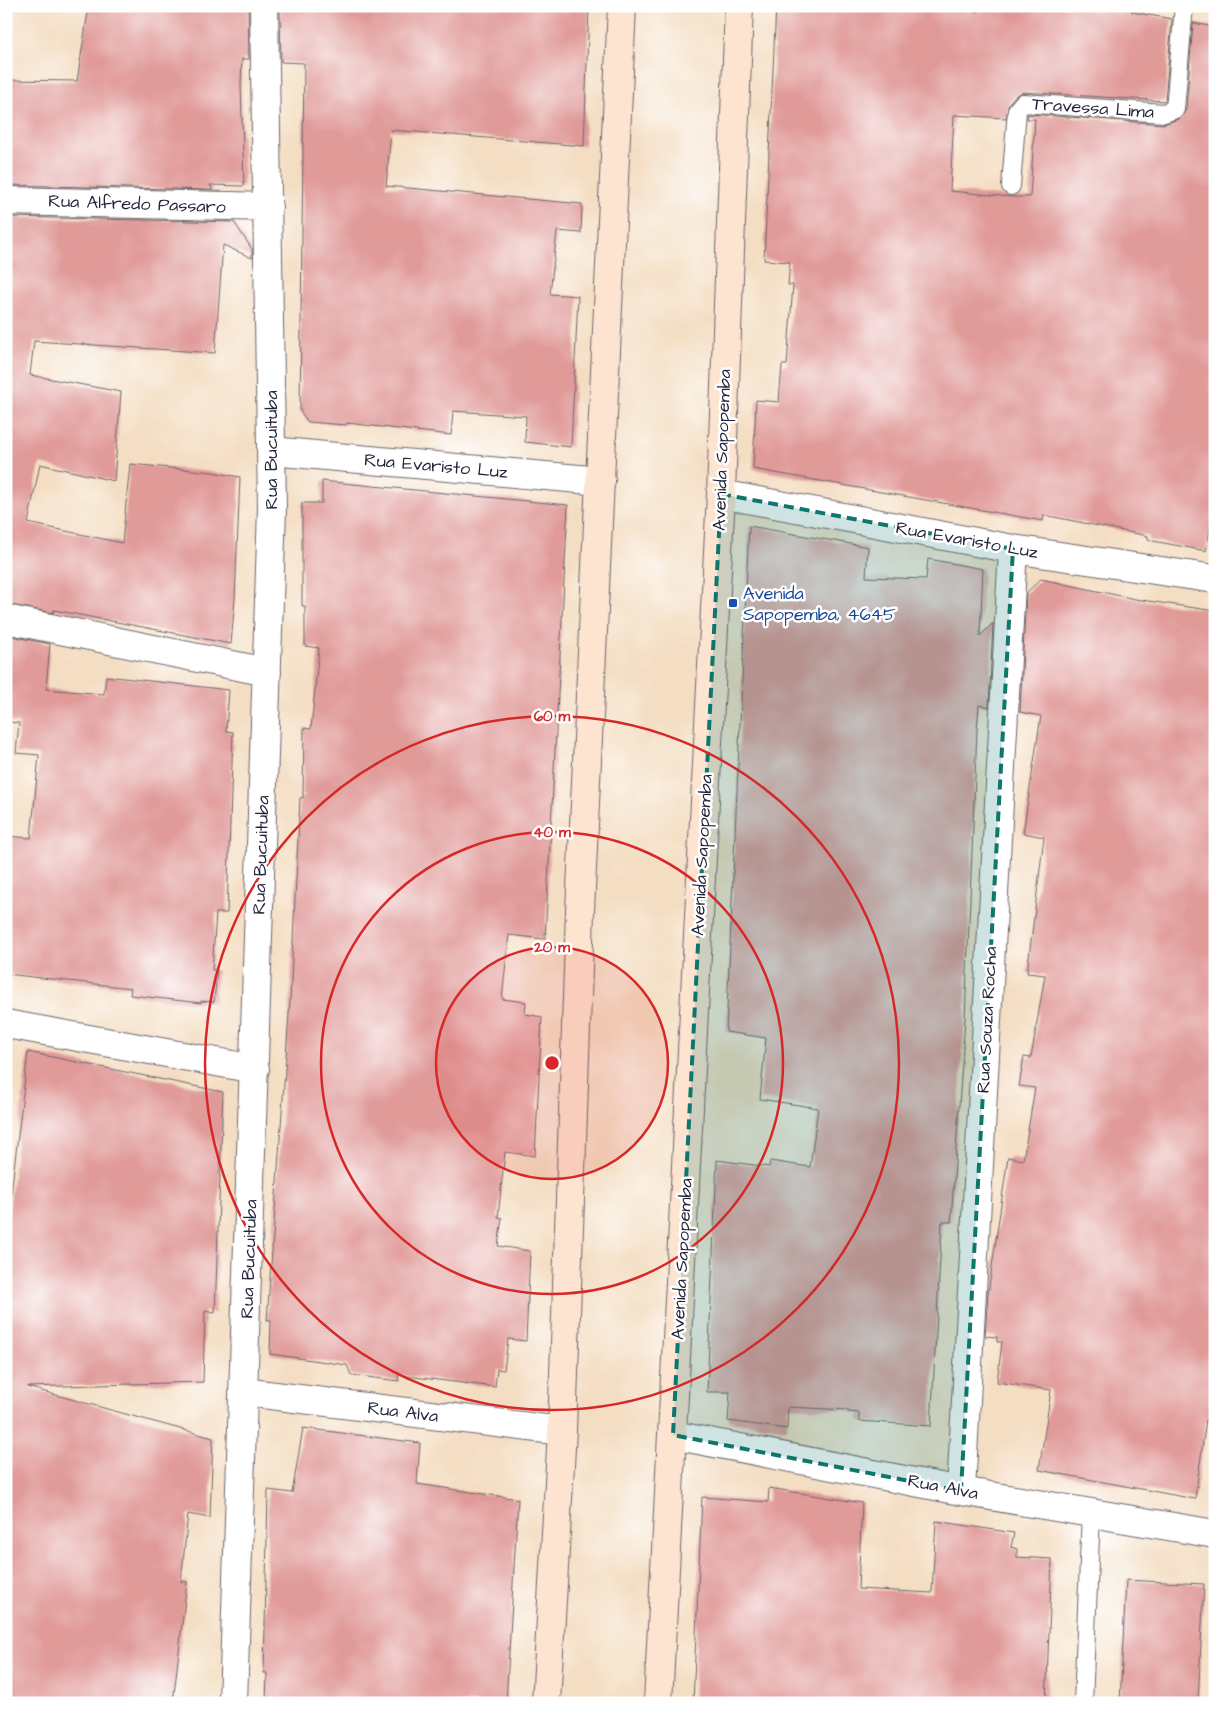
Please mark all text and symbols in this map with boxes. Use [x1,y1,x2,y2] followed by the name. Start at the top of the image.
[1031,91,1155,125] street label: Travessa Lima
[48,188,226,220] street label: Rua Alfredo Passaro
[707,369,737,531] street label: Avenida Sapopemba
[259,390,284,510] street label: Rua Bucuituba
[363,447,509,485] street label: Rua Evaristo Luz
[894,515,1040,565] street label: Rua Evaristo Luz
[743,581,896,627] place label: Avenida Sapopemba, 4645
[727,597,739,609] marker: Avenida Sapopemba, 4645
[534,706,571,727] text: 60 m
[685,774,719,936] street label: Avenida Sapopemba
[246,795,276,915] street label: Rua Bucuituba
[533,822,571,843] text: 40 m
[533,937,570,958] text: 20 m
[971,946,1003,1094] street label: Rua Souza Rocha
[543,1054,561,1072] centre of rings
[665,1178,699,1340] street label: Avenida Sapopemba
[234,1199,264,1319] street label: Rua Bucuituba
[366,1395,440,1429] street label: Rua Alva
[906,1468,980,1506] street label: Rua Alva

